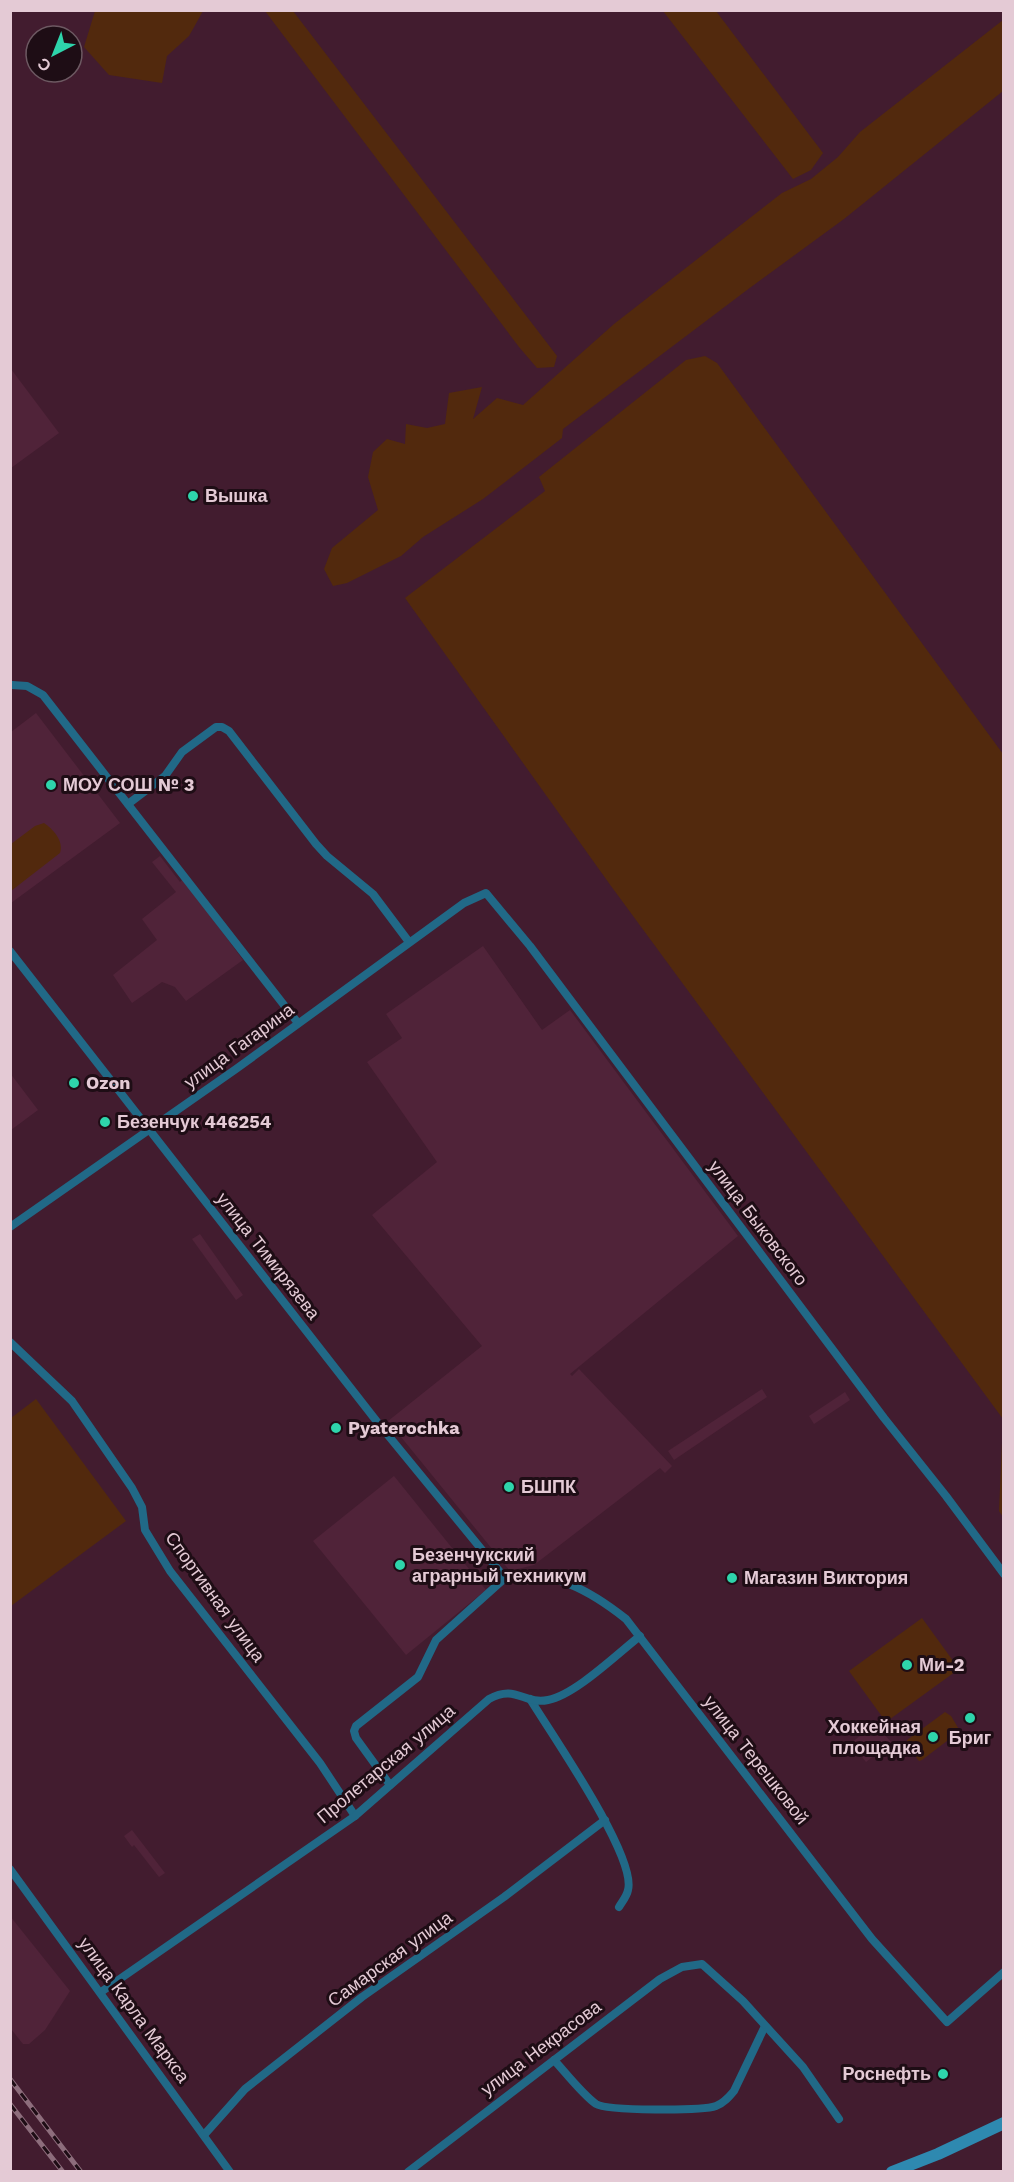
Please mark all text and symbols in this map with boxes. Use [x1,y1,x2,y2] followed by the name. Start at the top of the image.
[24,24,84,84] north arrow
[33,54,55,76] text: С
[205,485,268,506] place label: Вышка
[186,489,200,503] marker: Вышка
[63,774,194,795] place label: МОУ СОШ № 3
[44,778,58,792] marker: МОУ СОШ № 3
[180,998,298,1092] street label: улица Гагарина
[86,1072,130,1093] place label: Ozon
[67,1076,81,1090] marker: Ozon
[117,1111,272,1132] place label: Безенчук 446254
[98,1115,112,1129] marker: Безенчук 446254
[705,1156,812,1289] street label: улица Быковского
[212,1188,325,1324] street label: улица Тимирязева
[348,1417,460,1438] place label: Pyaterochka
[329,1421,343,1435] marker: Pyaterochka
[521,1476,577,1497] place label: БШПК
[502,1480,516,1494] marker: БШПК
[161,1528,270,1667] street label: Спортивная улица
[412,1544,587,1586] place label: Безенчукский аграрный техникум
[393,1558,407,1572] marker: Безенчукский аграрный техникум
[744,1567,908,1588] place label: Магазин Виктория
[725,1571,739,1585] marker: Магазин Виктория
[919,1654,964,1675] place label: Ми-2
[900,1658,914,1672] marker: Ми-2
[700,1691,813,1828] street label: улица Терешковой
[313,1699,460,1827] street label: Пролетарская улица
[963,1711,977,1725] marker: Бриг
[828,1716,922,1758] place label: Хоккейная площадка
[949,1727,992,1748] place label: Бриг
[926,1730,940,1744] marker: Хоккейная площадка
[324,1906,457,2011] street label: Самарская улица
[75,1933,195,2087] street label: улица Карла Маркса
[476,1995,606,2100] street label: улица Некрасова
[842,2063,931,2084] place label: Роснефть
[936,2067,950,2081] marker: Роснефть

